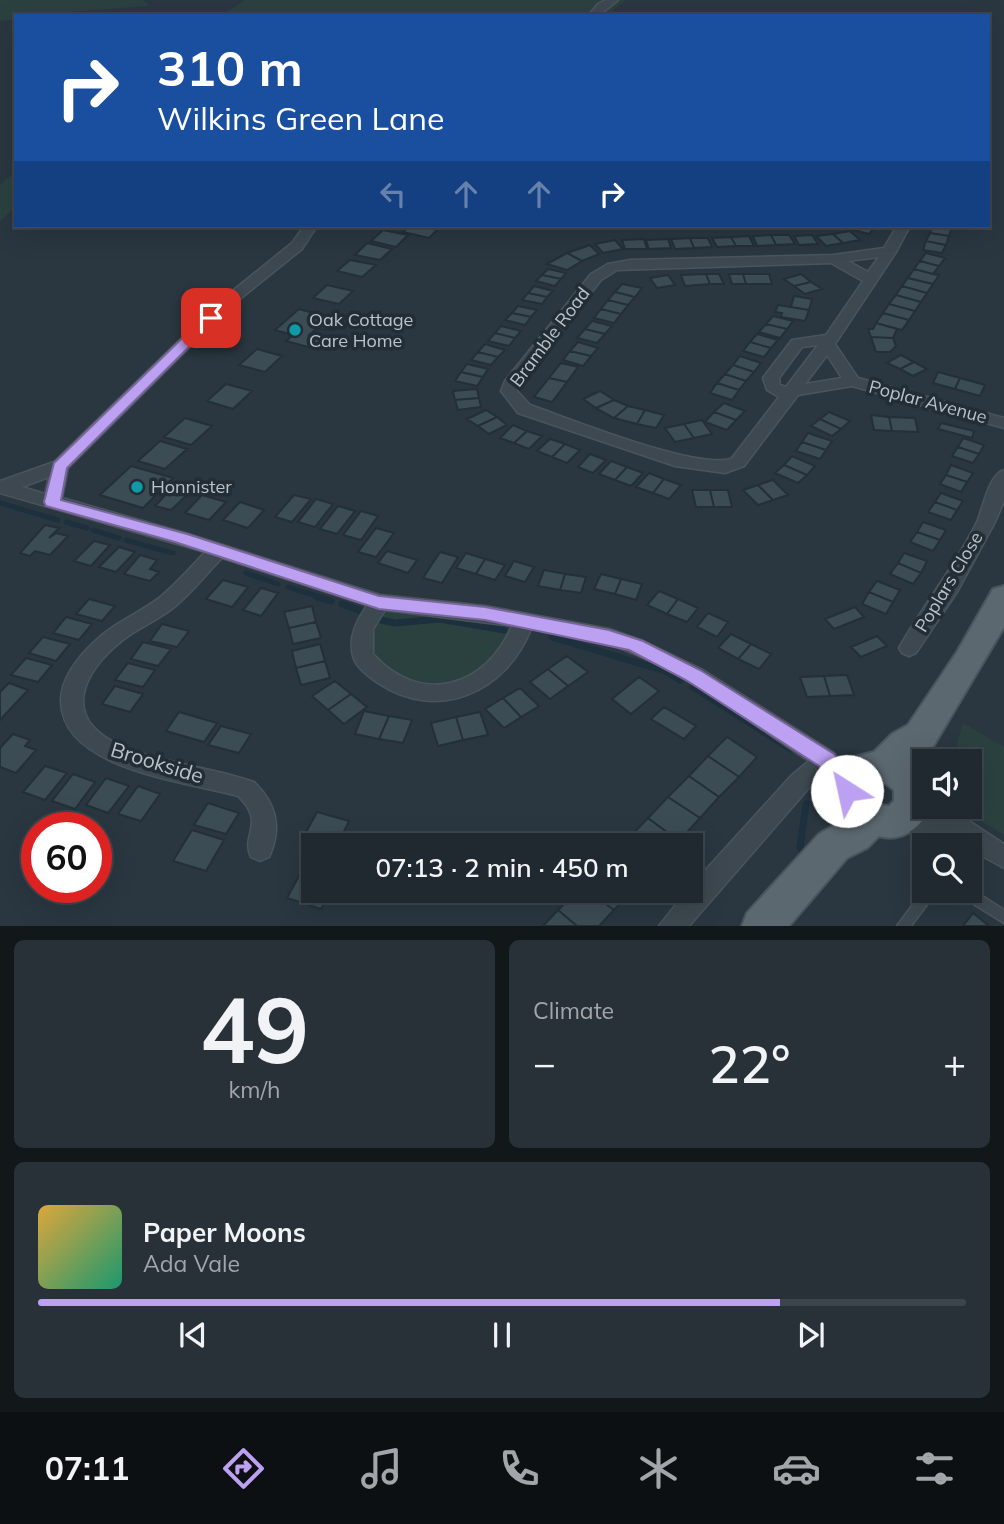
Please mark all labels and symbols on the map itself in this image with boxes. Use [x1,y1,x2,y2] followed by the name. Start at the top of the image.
[505,282,595,391] street label: Bramble Road
[181,288,241,348] pin
[309,308,413,352] place label: Oak Cottage Care Home
[287,322,303,338] marker: Oak Cottage Care Home
[867,375,990,428] street label: Poplar Avenue
[151,475,232,498] place label: Honnister
[129,479,145,495] marker: Honnister
[910,527,988,636] street label: Poplars Close
[108,736,207,788] street label: Brookside
[810,754,884,828] position arrow
[21,812,112,903] speed limit sign: 60

